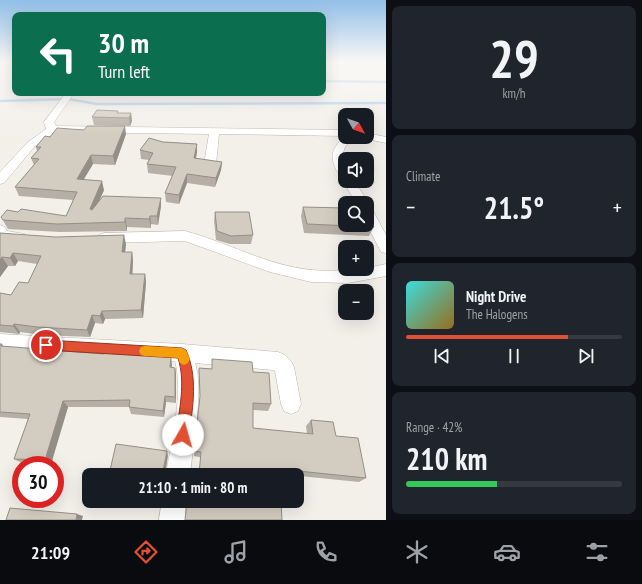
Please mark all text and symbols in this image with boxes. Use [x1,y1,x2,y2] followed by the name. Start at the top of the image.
[98,24,149,61] text: 30 m
[489,25,539,92] text: 29
[32,28,84,80] icon: left
[98,60,150,83] text: Turn left
[502,85,526,102] text: km/h
[338,108,374,144] north arrow
[338,108,374,320] map controls
[338,152,374,188] button: sound
[406,168,440,185] text: Climate
[484,188,544,227] text: 21.5°
[406,193,415,221] text: −
[613,193,622,221] text: +
[338,196,374,232] button: search
[338,240,374,276] button: +
[338,284,374,320] button: −
[466,287,526,306] text: Night Drive
[466,306,528,323] text: The Halogens
[29,328,63,362] pin
[35,334,57,356] icon: arrive
[431,345,453,367] icon: previous
[503,345,525,367] icon: pause
[575,345,597,367] icon: next
[162,414,204,456] position arrow
[406,419,462,436] text: Range · 42%
[406,439,487,478] text: 210 km
[12,456,64,508] speed limit sign: 30
[139,478,247,497] text: 21:10 · 1 min · 80 m
[132,538,160,566] icon: directions
[222,538,250,566] icon: music
[312,538,340,566] icon: phone
[403,538,431,566] icon: climate
[493,538,521,566] icon: car
[583,538,611,566] icon: filters
[31,541,70,564] text: 21:09

